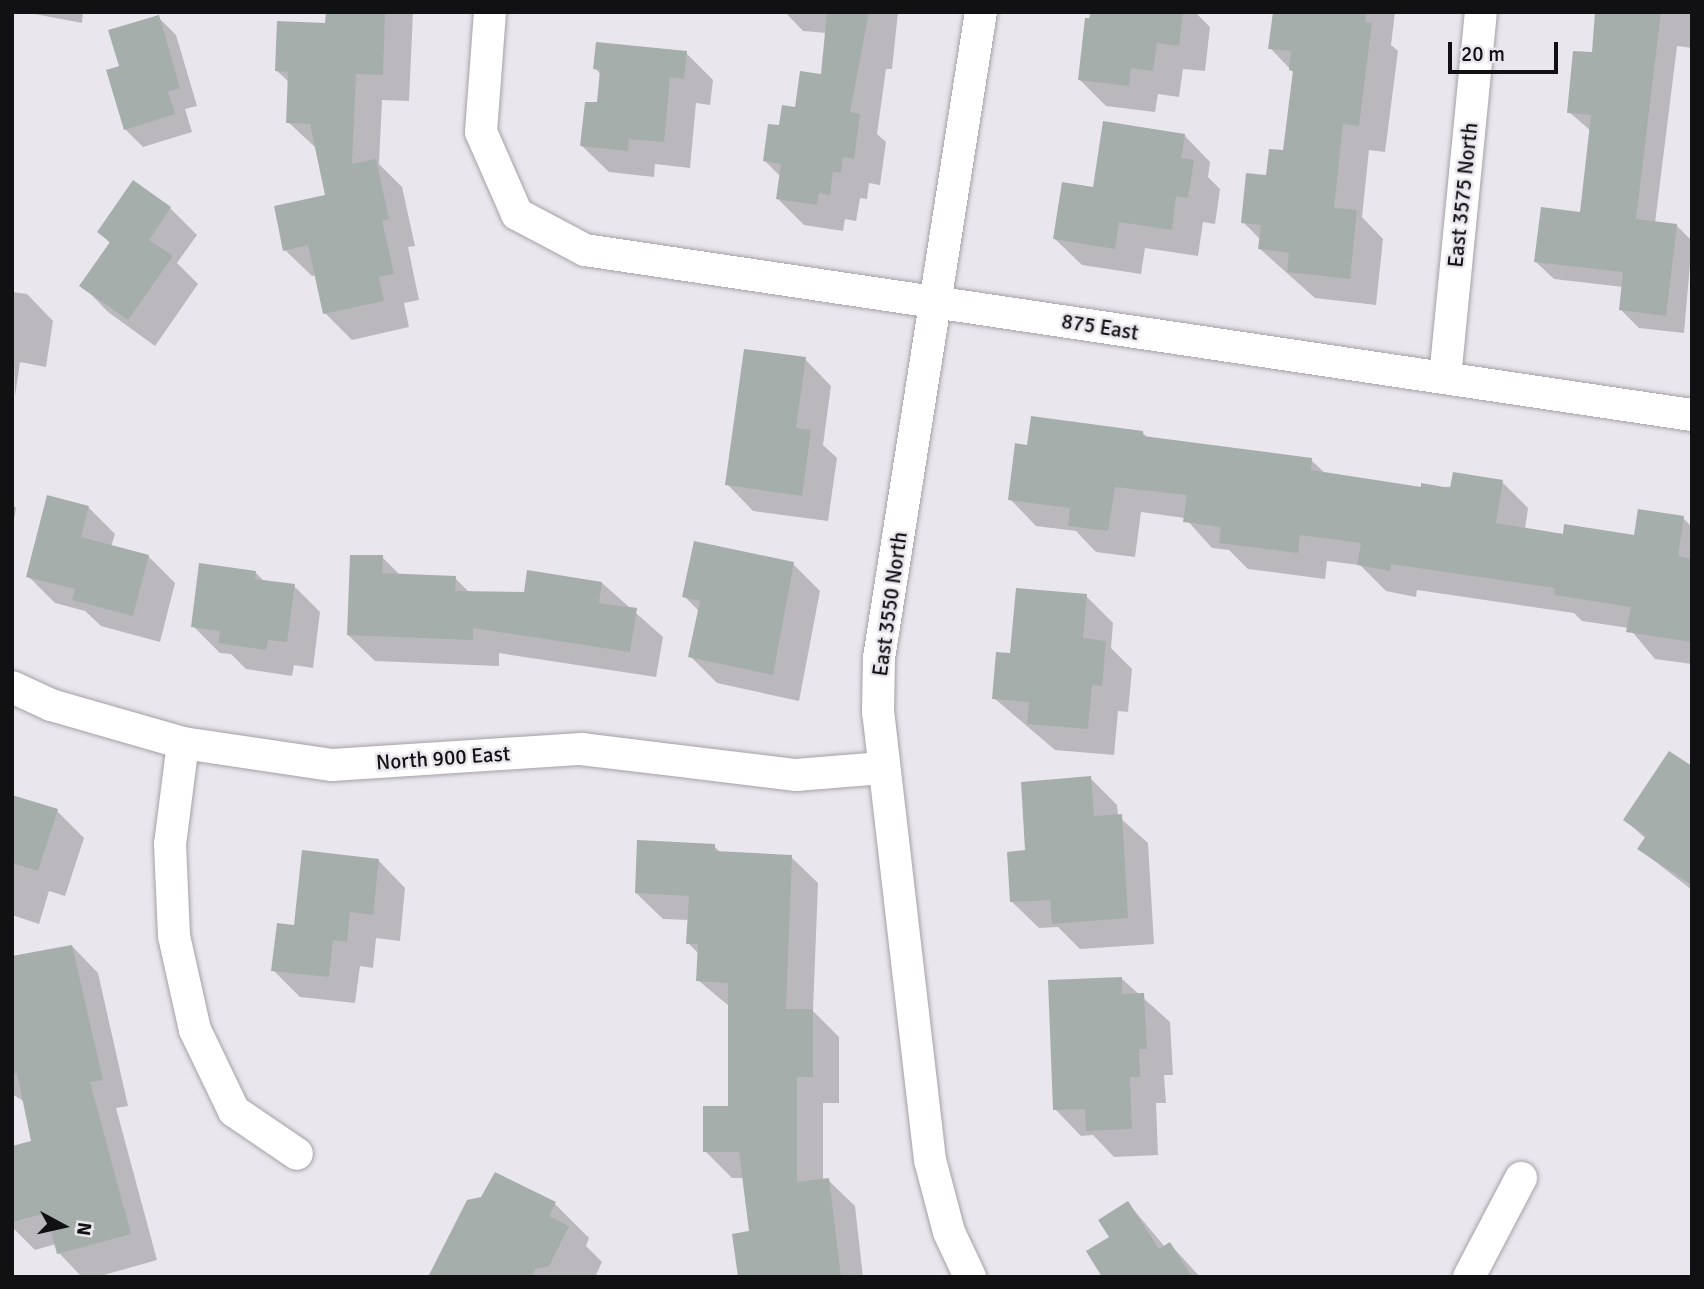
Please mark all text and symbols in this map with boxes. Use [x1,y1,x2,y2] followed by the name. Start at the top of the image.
[1452,28,1562,72] scale bar
[1461,41,1505,67] text: 20 m
[1443,121,1483,269] street label: East 3575 North
[1060,308,1140,346] street label: 875 East
[867,530,913,678] street label: East 3550 North
[375,741,511,775] street label: North 900 East
[28,1191,98,1261] north arrow
[71,1221,97,1237] text: N

